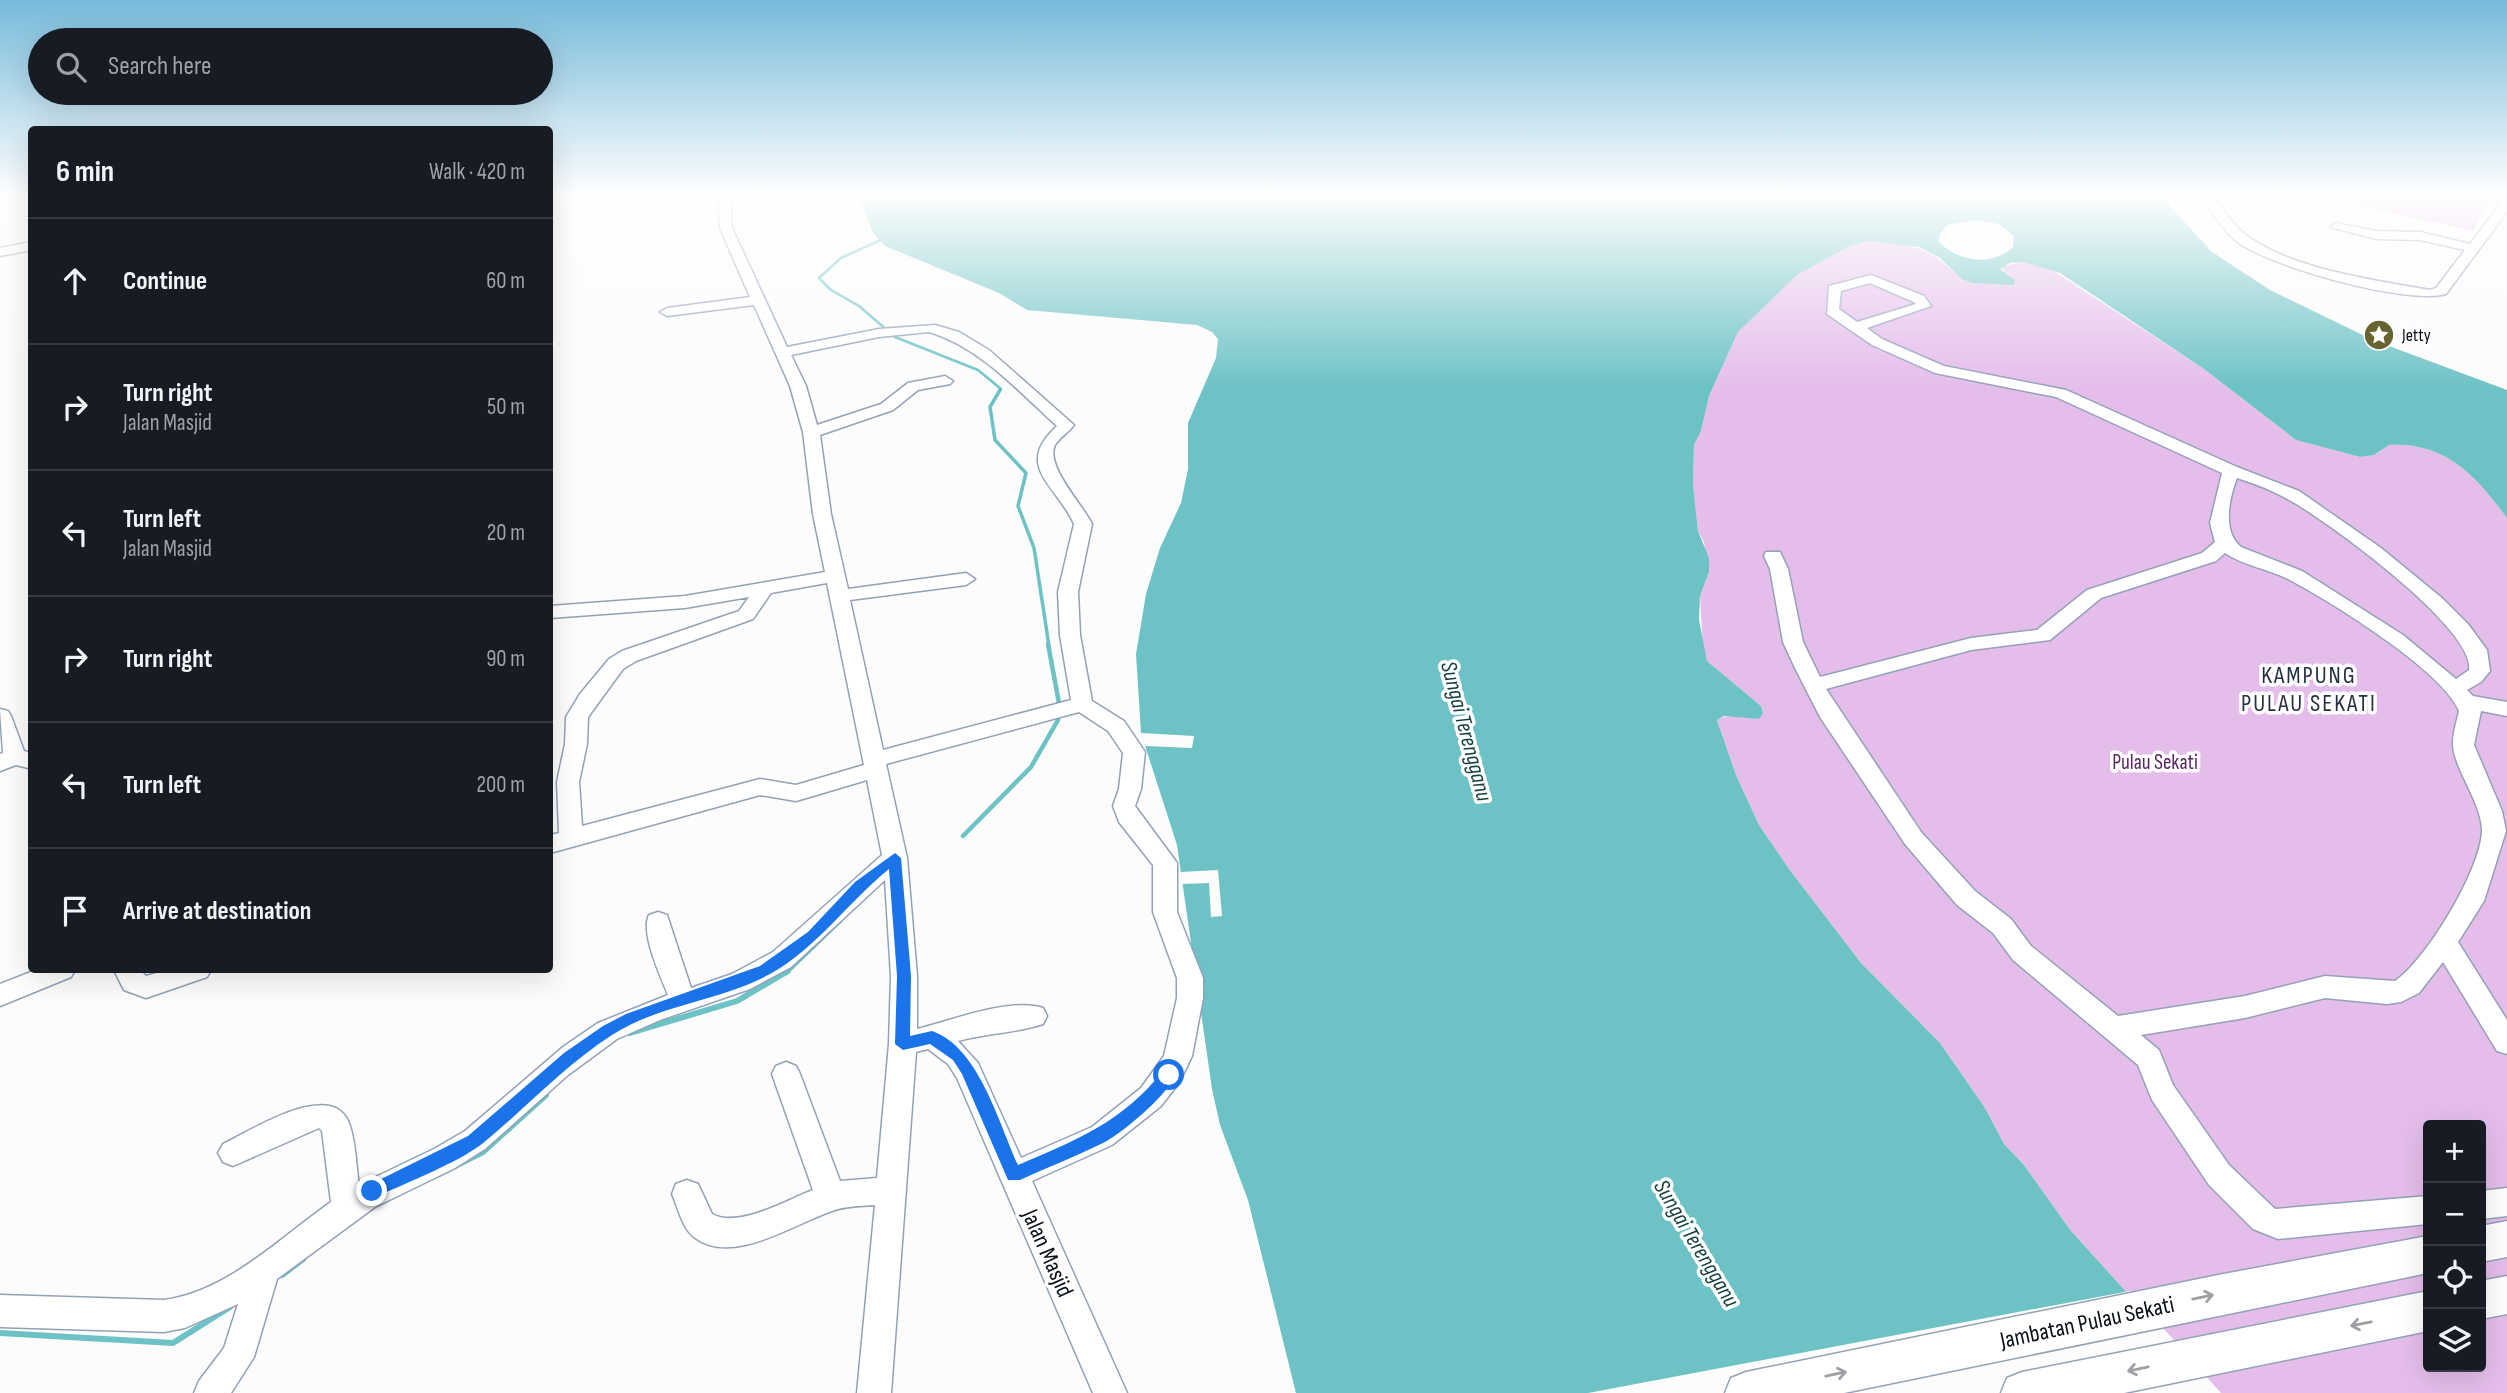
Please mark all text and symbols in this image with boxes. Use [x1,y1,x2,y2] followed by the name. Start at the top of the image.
[28,28,553,105] search box
[52,48,90,86] icon: search
[108,51,211,82] text: Search here
[56,154,114,190] text: 6 min
[429,158,525,186] text: Walk · 420 m
[56,262,94,300] icon: ahead
[123,266,207,297] text: Continue
[486,267,525,295] text: 60 m
[2362,318,2396,352] place icon: Jetty
[2401,325,2431,346] place label: Jetty
[123,378,212,409] text: Turn right
[56,388,94,426] icon: right
[487,393,525,421] text: 50 m
[123,409,212,437] text: Jalan Masjid
[123,504,201,535] text: Turn left
[56,514,94,552] icon: left
[487,519,525,547] text: 20 m
[123,535,212,563] text: Jalan Masjid
[56,640,94,678] icon: right
[123,644,212,675] text: Turn right
[486,645,525,673] text: 90 m
[1434,658,1498,805] water label: Sungai Terengganu
[2241,661,2377,718] district label: KAMPUNG PULAU SEKATI
[2112,750,2198,775] park label: Pulau Sekati
[56,766,94,804] icon: left
[123,770,201,801] text: Turn left
[477,771,525,799] text: 200 m
[56,892,94,930] icon: arrive
[123,896,311,927] text: Arrive at destination
[1153,1059,1184,1090] route start
[2423,1120,2486,1372] map controls
[2423,1120,2486,1183] button: +
[356,1175,387,1206] route end
[1647,1175,1745,1313] water label: Sungai Terengganu
[2423,1183,2486,1246] button: −
[1015,1204,1080,1302] street label: Jalan Masjid
[2423,1246,2486,1309] button: locate
[1996,1290,2177,1355] street label: Jambatan Pulau Sekati
[2191,1290,2214,1304] one-way arrow
[2423,1309,2486,1372] button: layers
[2350,1318,2373,1331] one-way arrow
[2127,1363,2150,1377] one-way arrow
[1824,1366,1847,1380] one-way arrow

